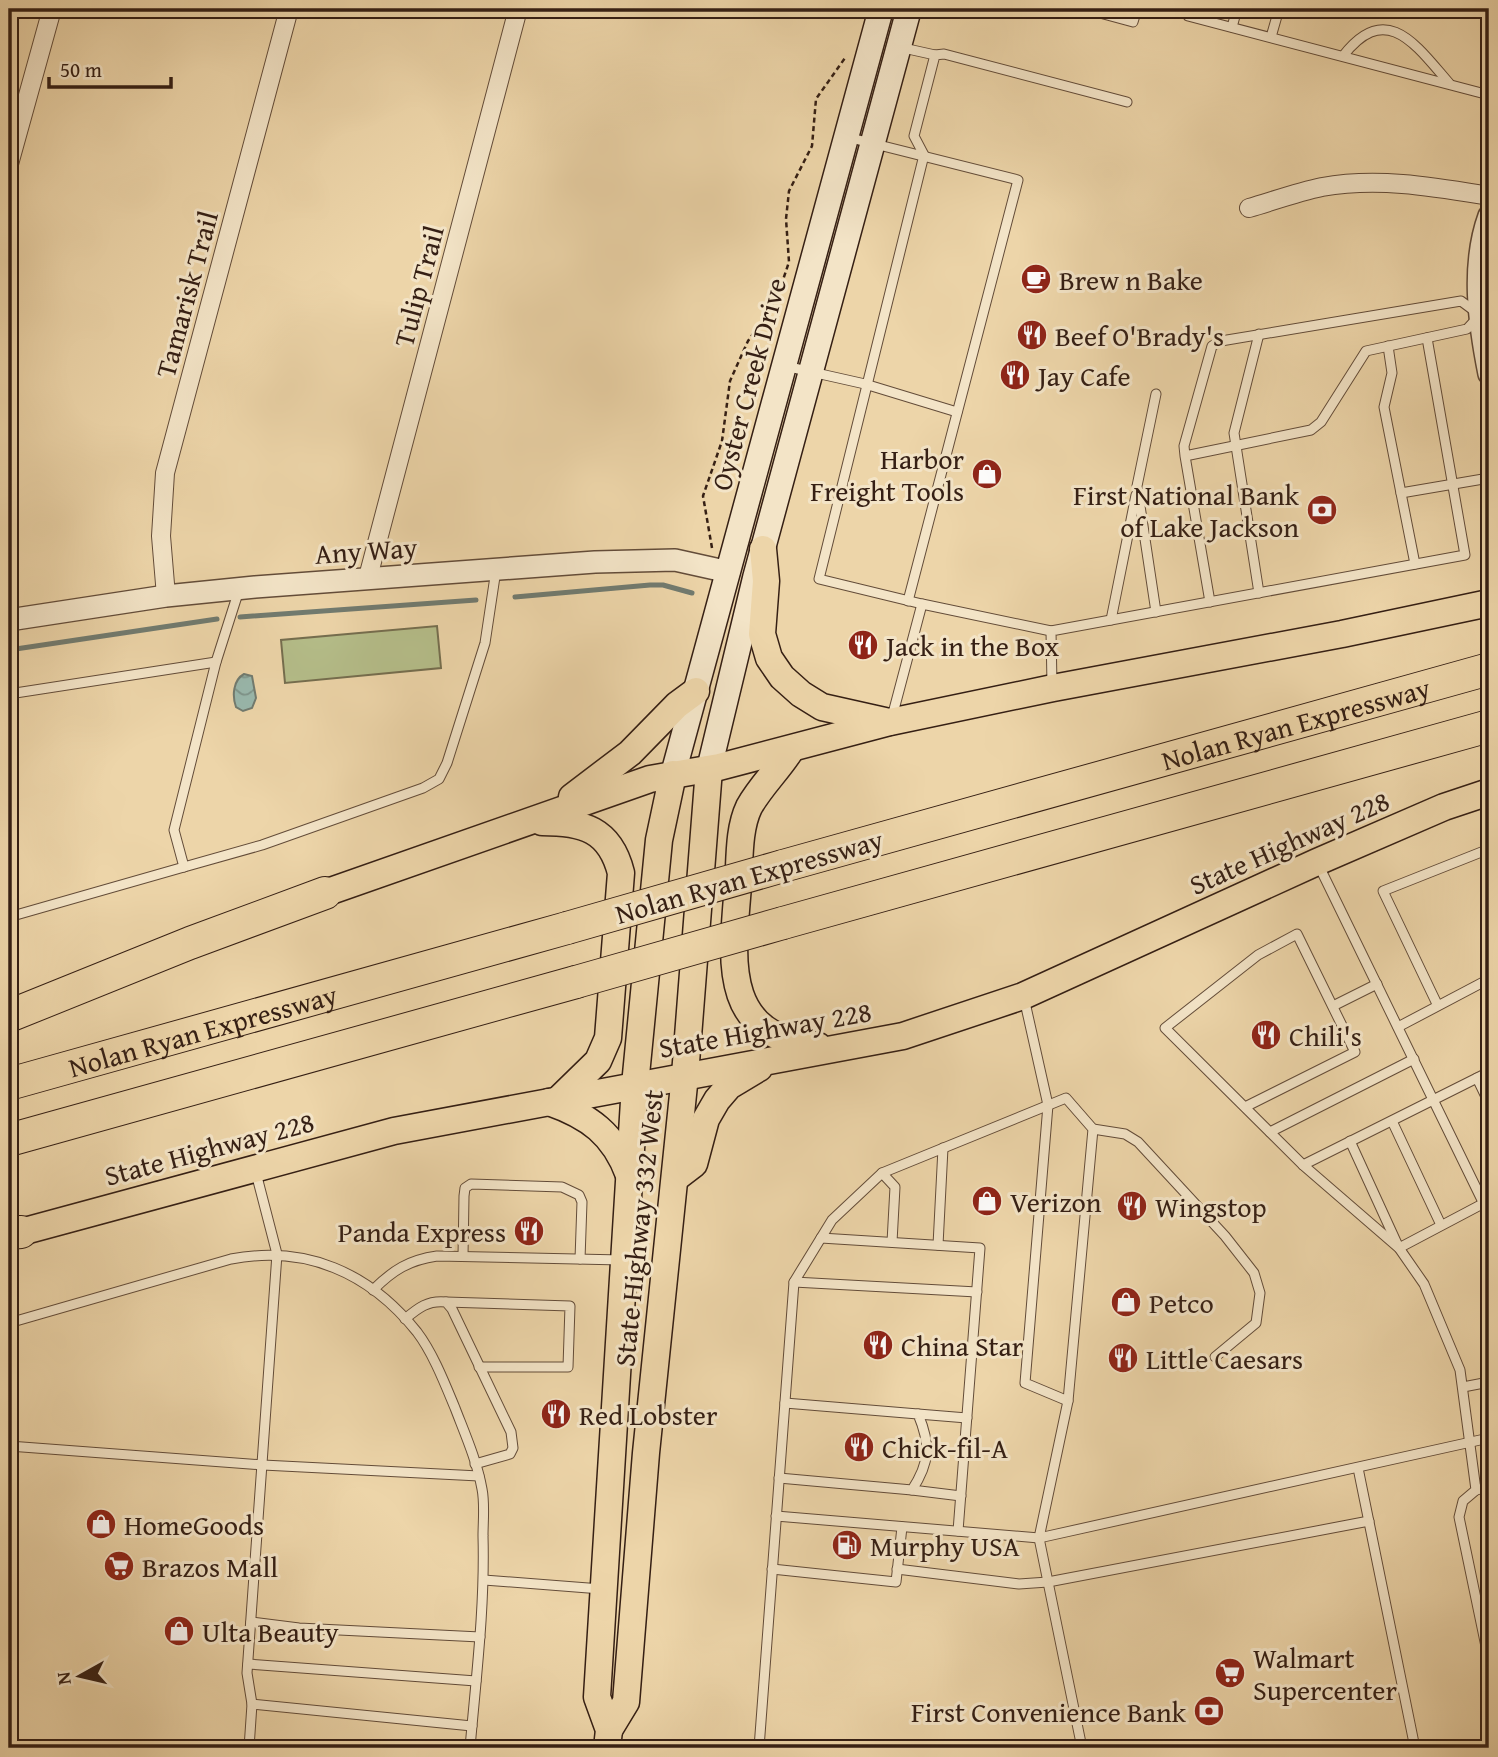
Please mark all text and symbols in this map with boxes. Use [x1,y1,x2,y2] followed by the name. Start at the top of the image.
[49,46,172,90] scale bar
[60,54,102,85] text: 50 m
[144,206,228,382] street label: Tamarisk Trail
[382,221,454,351] street label: Tulip Trail
[1059,259,1203,300] place label: Brew n Bake
[1019,262,1053,296] cafe icon: Brew n Bake
[700,273,796,495] street label: Oyster Creek Drive
[1055,315,1224,356] place label: Beef O'Brady's
[1015,318,1049,352] restaurant icon: Beef O'Brady's
[1035,355,1131,396] place label: Jay Cafe
[998,358,1032,392] restaurant icon: Jay Cafe
[810,438,964,511] place label: Harbor Freight Tools
[970,457,1004,491] shop icon: Harbor Freight Tools
[1073,474,1300,547] place label: First National Bank of Lake Jackson
[1305,493,1339,527] bank icon: First National Bank of Lake Jackson
[313,526,419,574] street label: Any Way
[883,625,1060,666] place label: Jack in the Box
[846,628,880,662] restaurant icon: Jack in the Box
[1156,666,1434,780] street label: Nolan Ryan Expressway
[1182,779,1396,905] street label: State Highway 228
[610,818,888,934] street label: Nolan Ryan Expressway
[64,973,342,1087] street label: Nolan Ryan Expressway
[655,990,875,1068] street label: State Highway 228
[1289,1015,1362,1056] place label: Chili's
[1249,1018,1283,1052] restaurant icon: Chili's
[603,1087,673,1369] street label: State Highway 332 West
[100,1100,318,1196] street label: State Highway 228
[1010,1181,1102,1222] place label: Verizon
[970,1184,1004,1218] shop icon: Verizon
[1155,1186,1267,1227] place label: Wingstop
[1115,1189,1149,1223] restaurant icon: Wingstop
[338,1211,506,1252] place label: Panda Express
[512,1214,546,1248] restaurant icon: Panda Express
[1149,1282,1214,1323] place label: Petco
[1109,1285,1143,1319] shop icon: Petco
[901,1325,1024,1366] place label: China Star
[861,1328,895,1362] restaurant icon: China Star
[1146,1338,1303,1379] place label: Little Caesars
[1106,1341,1140,1375] restaurant icon: Little Caesars
[579,1394,718,1435] place label: Red Lobster
[539,1397,573,1431] restaurant icon: Red Lobster
[882,1427,1008,1468] place label: Chick-fil-A
[842,1430,876,1464] restaurant icon: Chick-fil-A
[124,1504,264,1545] place label: HomeGoods
[84,1507,118,1541] shop icon: HomeGoods
[870,1525,1020,1566] place label: Murphy USA
[830,1528,864,1562] fuel station icon: Murphy USA
[142,1546,278,1587] place label: Brazos Mall
[102,1549,136,1583] supermarket icon: Brazos Mall
[202,1611,339,1652] place label: Ulta Beauty
[162,1614,196,1648] shop icon: Ulta Beauty
[1253,1637,1397,1710] place label: Walmart Supercenter
[46,1642,116,1712] north arrow
[1213,1656,1247,1690] supermarket icon: Walmart Supercenter
[48,1670,78,1687] text: N
[911,1691,1187,1732] place label: First Convenience Bank
[1192,1694,1226,1728] bank icon: First Convenience Bank

